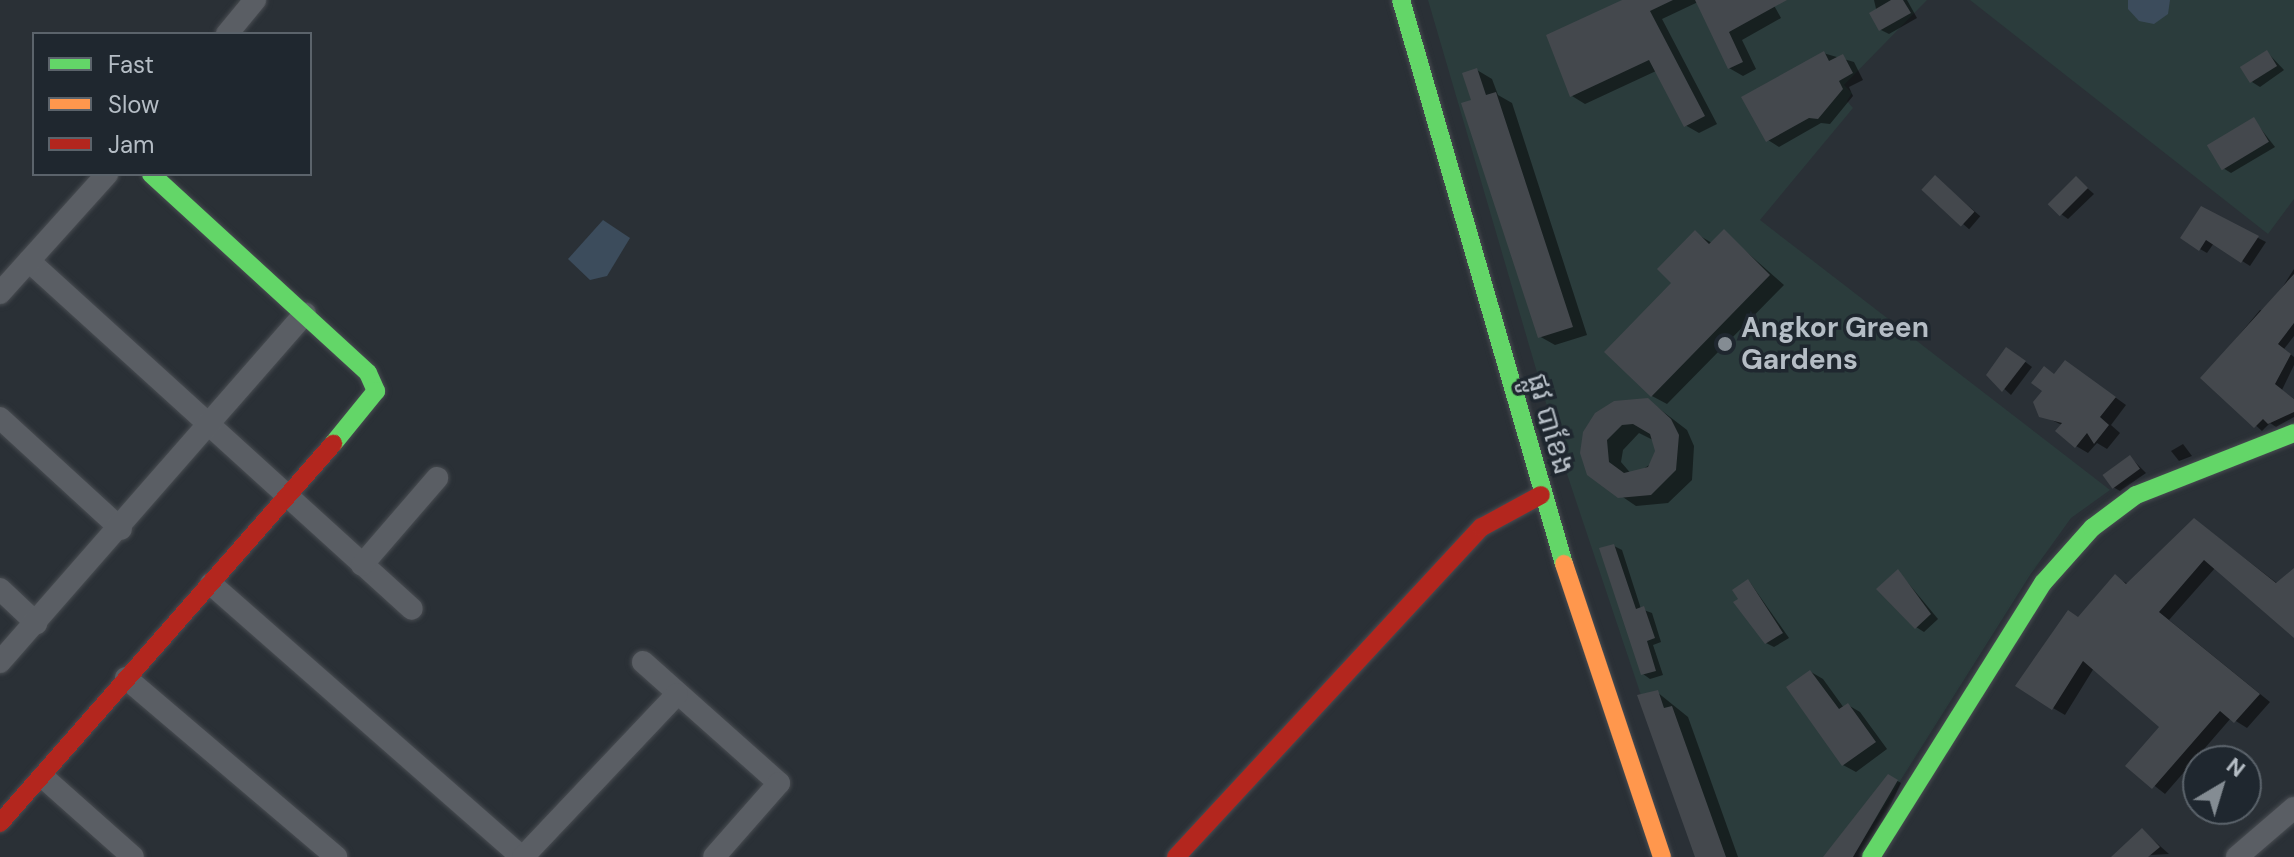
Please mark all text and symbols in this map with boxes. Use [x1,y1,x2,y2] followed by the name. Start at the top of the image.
[32,32,312,176] legend
[108,49,154,80] text: Fast
[108,89,159,120] text: Slow
[108,129,154,160] text: Jam
[1741,311,1929,377] place label: Angkor Green Gardens
[1716,335,1734,353] marker: Angkor Green Gardens
[1520,369,1580,479] street label: ផ្លូវ បាខែង
[2182,745,2262,825] north arrow
[2221,751,2251,784] text: N

